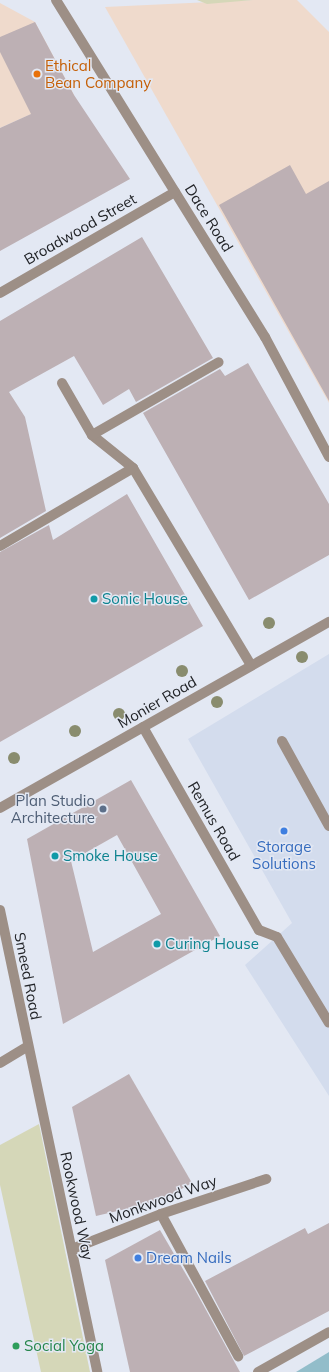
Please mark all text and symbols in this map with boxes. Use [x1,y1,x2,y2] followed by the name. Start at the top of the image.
[45,56,151,91] place label: Ethical Bean Company
[32,69,42,79] marker: Ethical Bean Company
[181,181,237,255] street label: Dace Road
[21,190,139,268] street label: Broadwood Street
[102,590,188,608] place label: Sonic House
[89,594,99,604] marker: Sonic House
[114,672,200,732] street label: Monier Road
[184,778,244,864] street label: Remus Road
[11,791,95,826] place label: Plan Studio Architecture
[98,804,108,814] marker: Plan Studio Architecture
[279,826,289,836] marker: Storage Solutions
[252,837,316,872] place label: Storage Solutions
[63,847,158,865] place label: Smoke House
[50,851,60,861] marker: Smoke House
[11,931,45,1021] street label: Smeed Road
[165,935,259,953] place label: Curing House
[152,939,162,949] marker: Curing House
[57,1150,97,1262] street label: Rookwood Way
[107,1171,219,1227] street label: Monkwood Way
[146,1249,232,1267] place label: Dream Nails
[133,1253,143,1263] marker: Dream Nails
[24,1337,104,1355] place label: Social Yoga
[11,1341,21,1351] marker: Social Yoga

